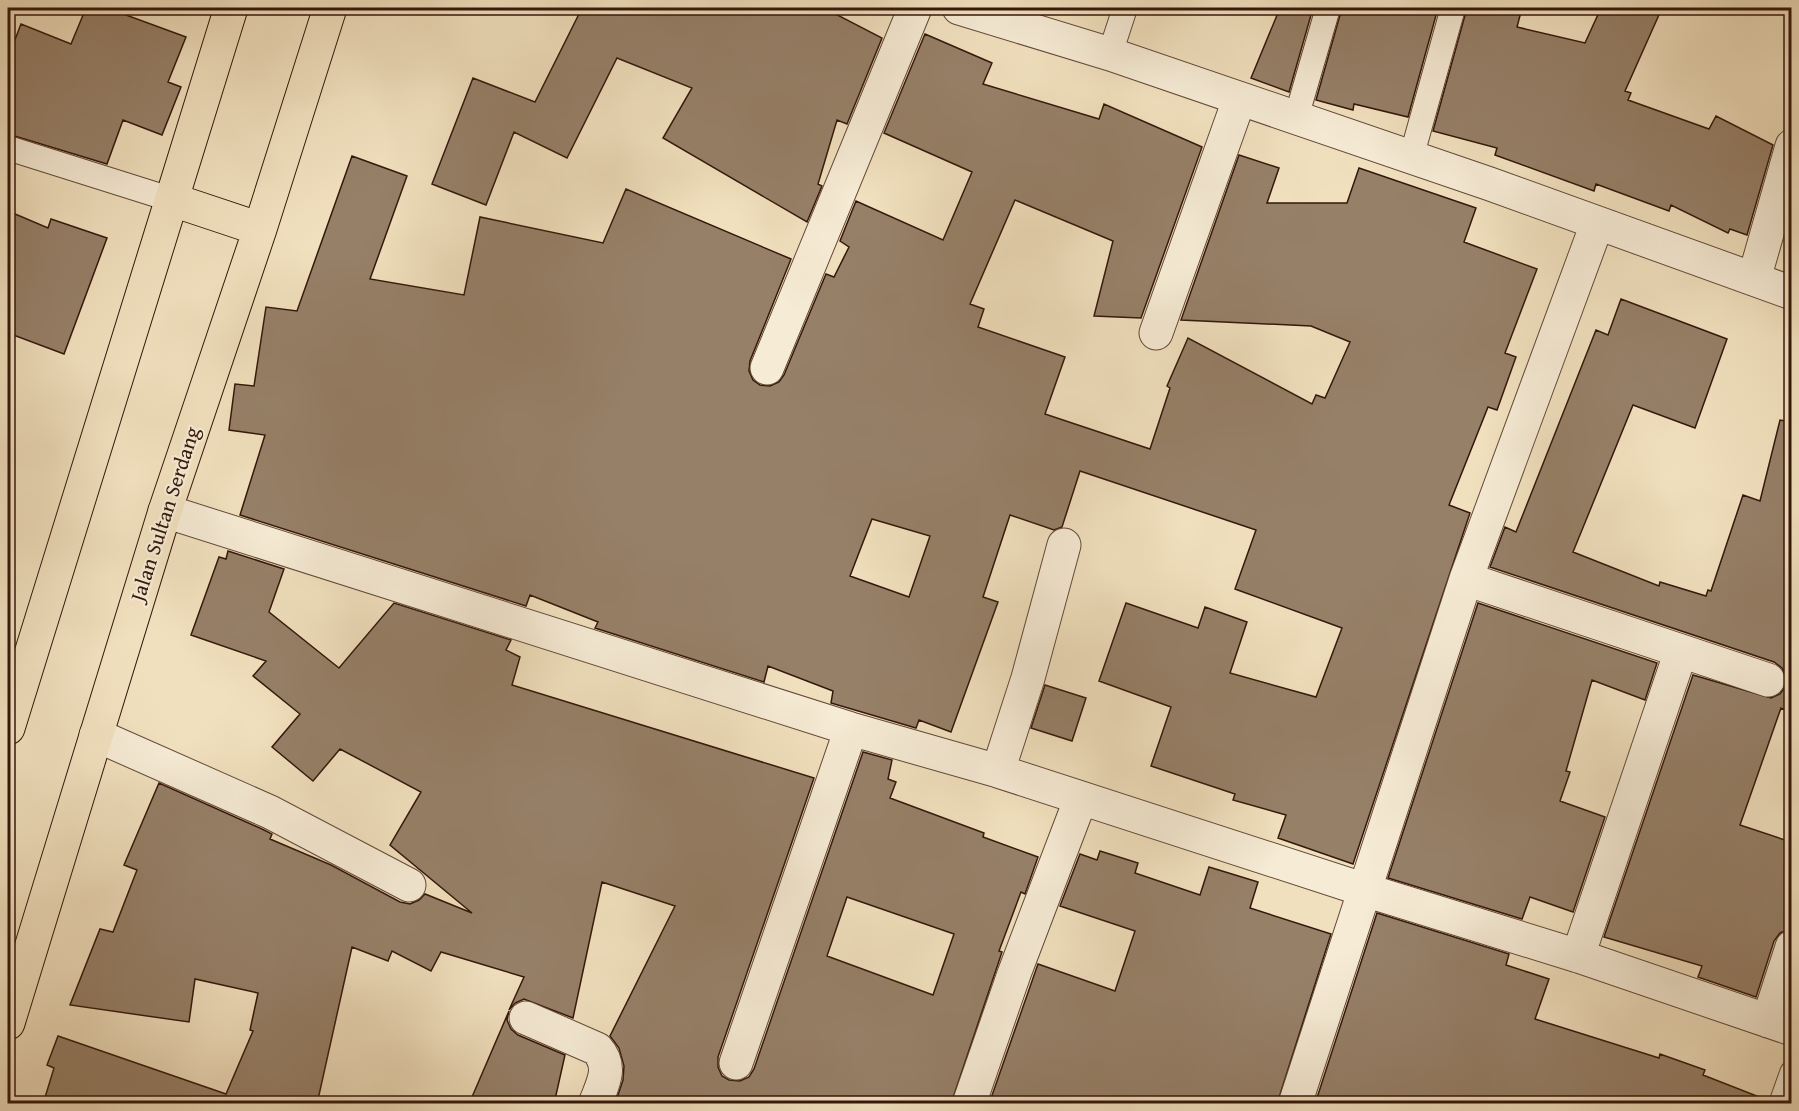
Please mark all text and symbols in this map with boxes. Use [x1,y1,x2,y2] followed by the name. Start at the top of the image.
[121,422,208,608] street label: Jalan Sultan Serdang

